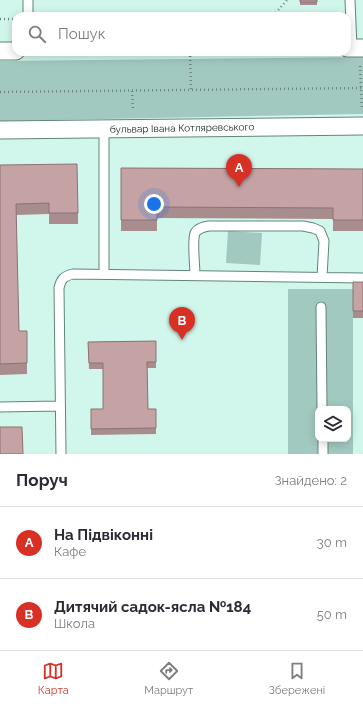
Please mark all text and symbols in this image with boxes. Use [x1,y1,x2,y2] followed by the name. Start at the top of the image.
[12,12,351,56] search box
[26,23,48,45] icon: search
[58,25,106,43] text: Пошук
[110,121,255,135] street label: бульвар Івана Котляревського
[226,154,252,187] pin: A
[144,194,164,214] your location
[169,307,195,340] pin: B
[315,406,351,442] map controls
[315,406,351,442] button: layers
[16,470,68,490] text: Поруч
[275,473,347,488] text: Знайдено: 2
[54,526,153,544] text: На Підвіконні
[25,535,33,550] text: A
[317,535,347,550] text: 30 m
[54,544,86,559] text: Кафе
[54,598,251,616] text: Дитячий садок-ясла №184
[25,607,33,622] text: B
[317,607,347,622] text: 50 m
[54,616,95,631] text: Школа
[38,660,69,697] tab: Карта
[144,660,193,697] tab: Маршрут
[269,660,325,697] tab: Збережені

